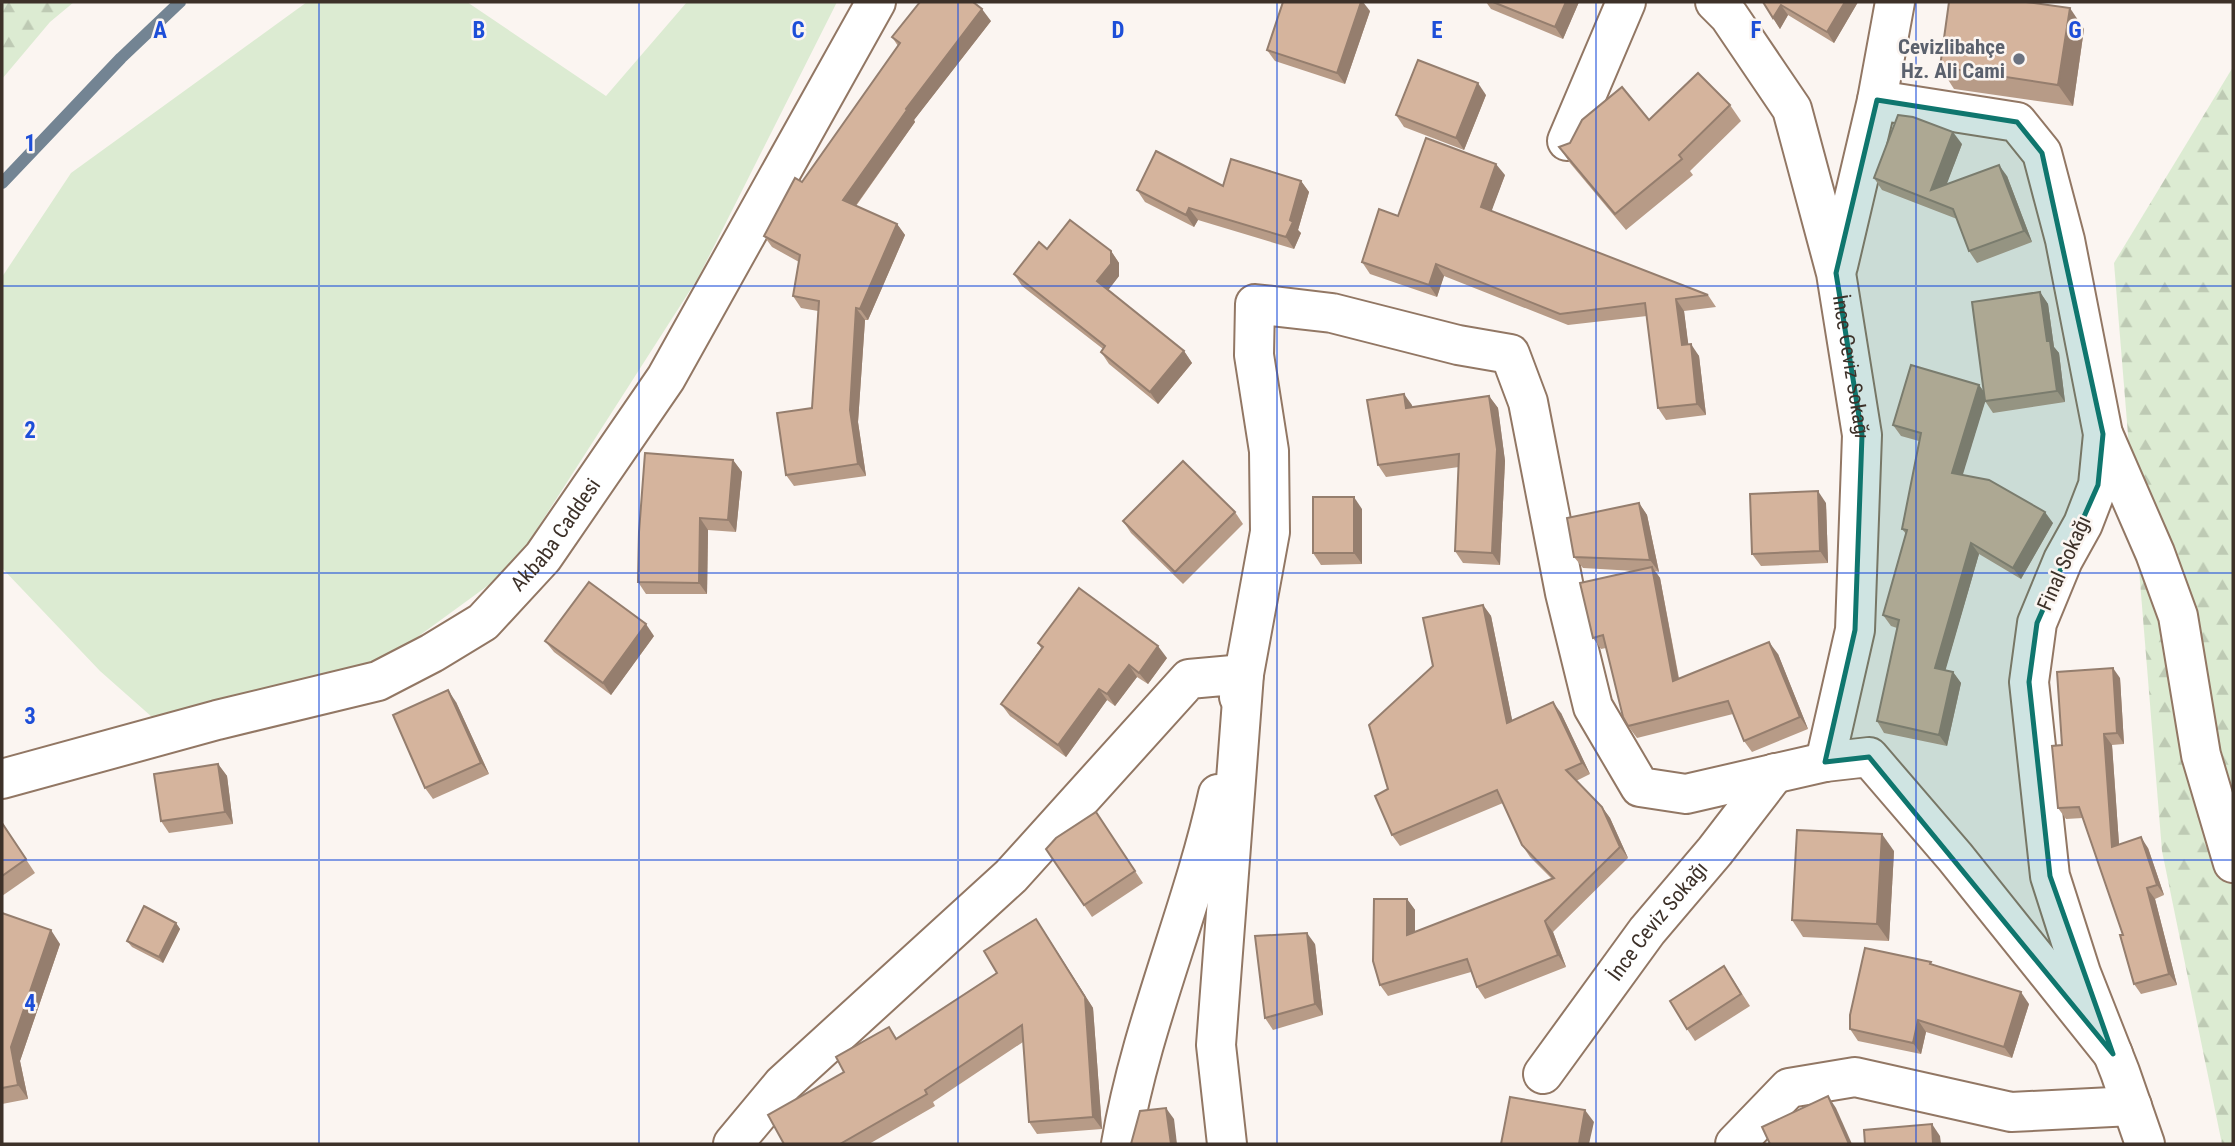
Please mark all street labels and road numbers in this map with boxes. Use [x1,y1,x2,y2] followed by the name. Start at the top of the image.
[1828,293,1874,439] street label: İnce Ceviz Sokağı
[506,474,605,596] street label: Akbaba Caddesi
[2032,512,2096,614] street label: Final Sokağı
[1603,857,1712,985] street label: İnce Ceviz Sokağı

